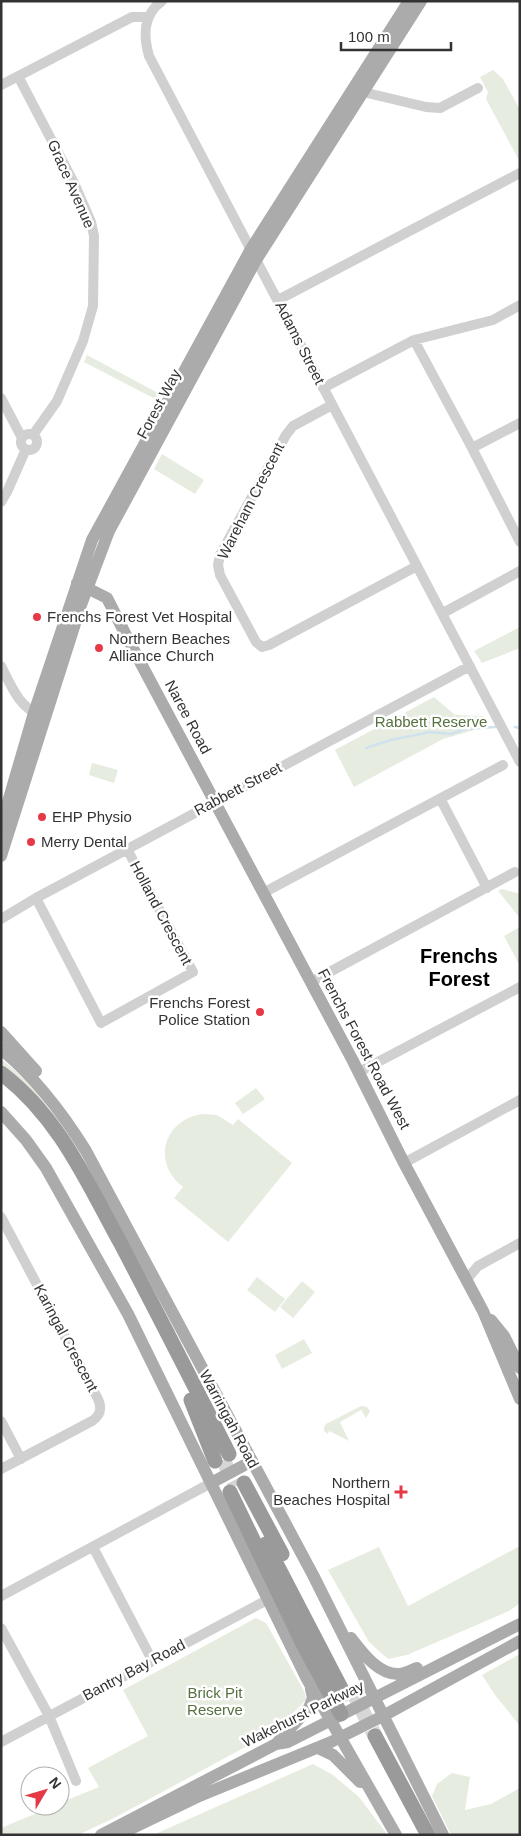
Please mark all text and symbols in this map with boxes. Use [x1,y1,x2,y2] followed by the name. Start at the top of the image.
[341,20,451,52] scale bar
[348,28,390,45] text: 100 m
[44,137,99,231] street label: Grace Avenue
[272,298,329,388] street label: Adams Street
[133,366,184,441] street label: Forest Way
[214,439,288,562] street label: Wareham Crescent
[47,608,232,625] place label: Frenchs Forest Vet Hospital
[31,611,43,623] marker: Frenchs Forest Vet Hospital
[109,630,230,664] place label: Northern Beaches Alliance Church
[93,642,105,654] marker: Northern Beaches Alliance Church
[162,677,215,756] street label: Naree Road
[375,713,487,730] park label: Rabbett Reserve
[191,758,285,819] street label: Rabbett Street
[52,808,132,825] place label: EHP Physio
[36,811,48,823] marker: EHP Physio
[41,833,127,850] place label: Merry Dental
[25,836,37,848] marker: Merry Dental
[127,858,196,968] street label: Holland Crescent
[420,945,498,990] district label: Frenchs Forest
[315,966,414,1132] street label: Frenchs Forest Road West
[149,994,251,1028] place label: Frenchs Forest Police Station
[254,1006,266,1018] marker: Frenchs Forest Police Station
[31,1281,102,1395] street label: Karingal Crescent
[196,1367,262,1471] street label: Warringah Road
[273,1474,390,1508] place label: Northern Beaches Hospital
[394,1485,408,1499] marker: Northern Beaches Hospital
[80,1635,188,1704] street label: Bantry Bay Road
[239,1677,367,1750] street label: Wakehurst Parkway
[187,1684,243,1718] park label: Brick Pit Reserve
[20,1766,70,1816] north arrow
[46,1774,65,1792] text: N

